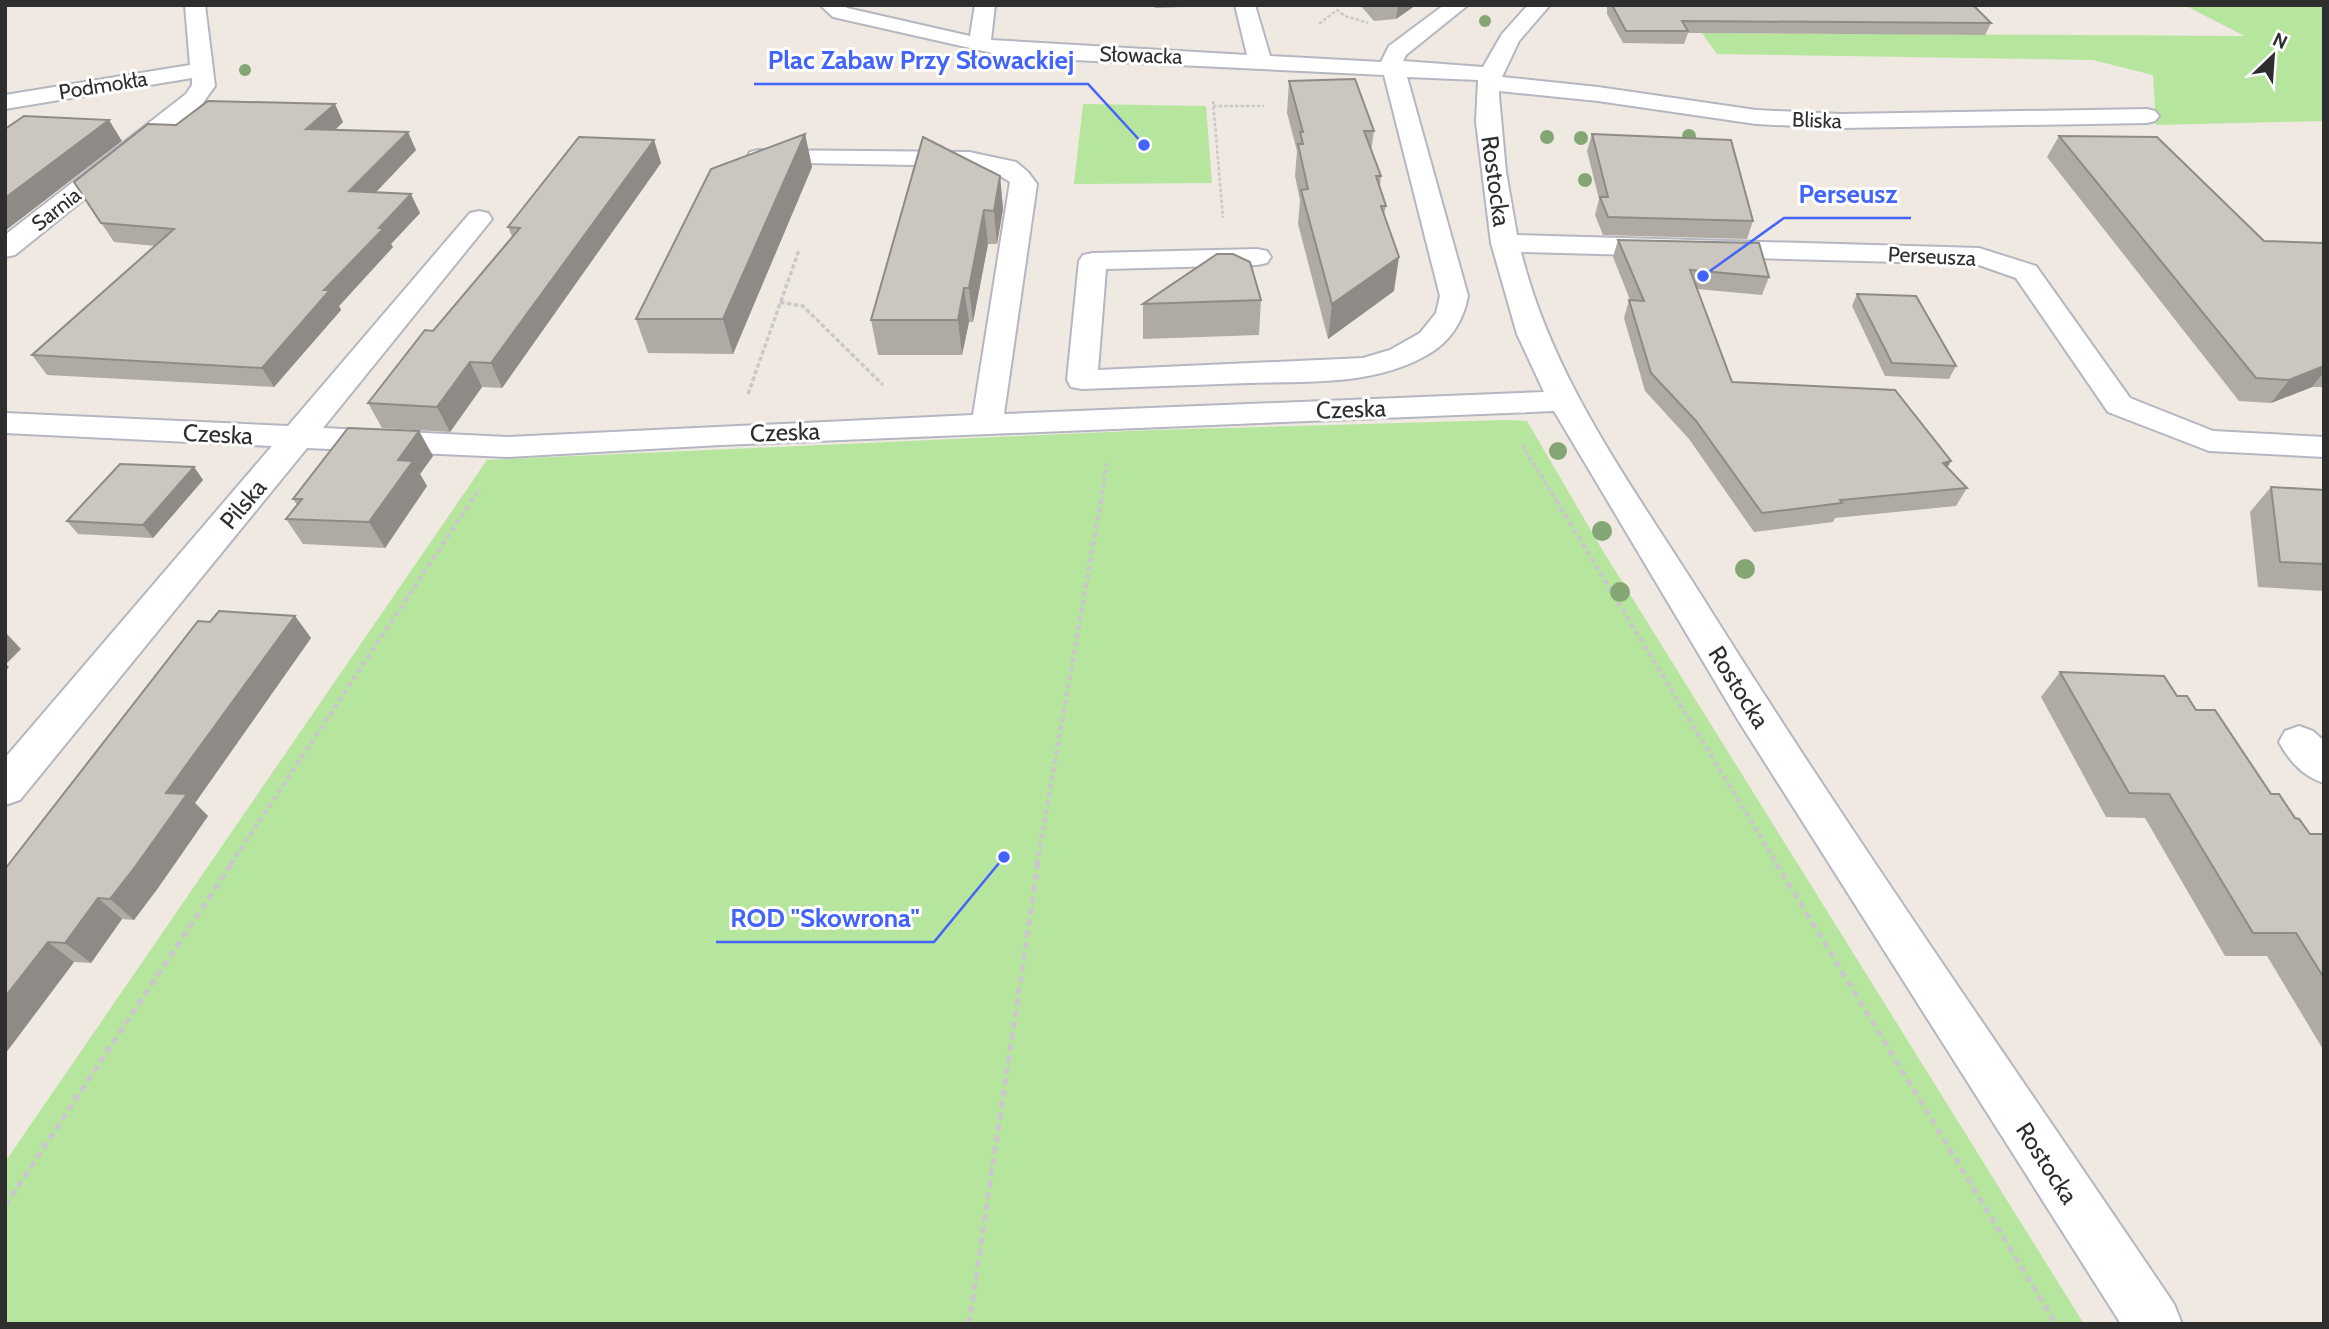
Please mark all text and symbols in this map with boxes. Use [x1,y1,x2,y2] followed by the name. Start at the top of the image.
[2238,21,2308,91] north arrow
[2269,28,2291,54] text: N
[754,37,1088,84] callout: Plac Zabaw Przy Słowackiej
[1099,41,1183,69] street label: Słowacka
[768,44,1074,76] text: Plac Zabaw Przy Słowackiej
[57,66,149,104] street label: Podmokła
[1792,107,1842,133] street label: Bliska
[1475,134,1517,229] street label: Rostocka
[1784,171,1911,218] callout: Perseusz
[1798,178,1898,210] text: Perseusz
[27,182,85,236] street label: Sarnia
[1887,241,1977,271] street label: Perseusza
[1315,393,1387,425] street label: Czeska
[749,416,821,448] street label: Czeska
[182,418,254,450] street label: Czeska
[214,473,273,535] street label: Pilska
[1702,641,1776,734] street label: Rostocka
[716,895,934,942] callout: ROD "Skowrona"
[730,902,920,934] text: ROD "Skowrona"
[2010,1117,2084,1210] street label: Rostocka

